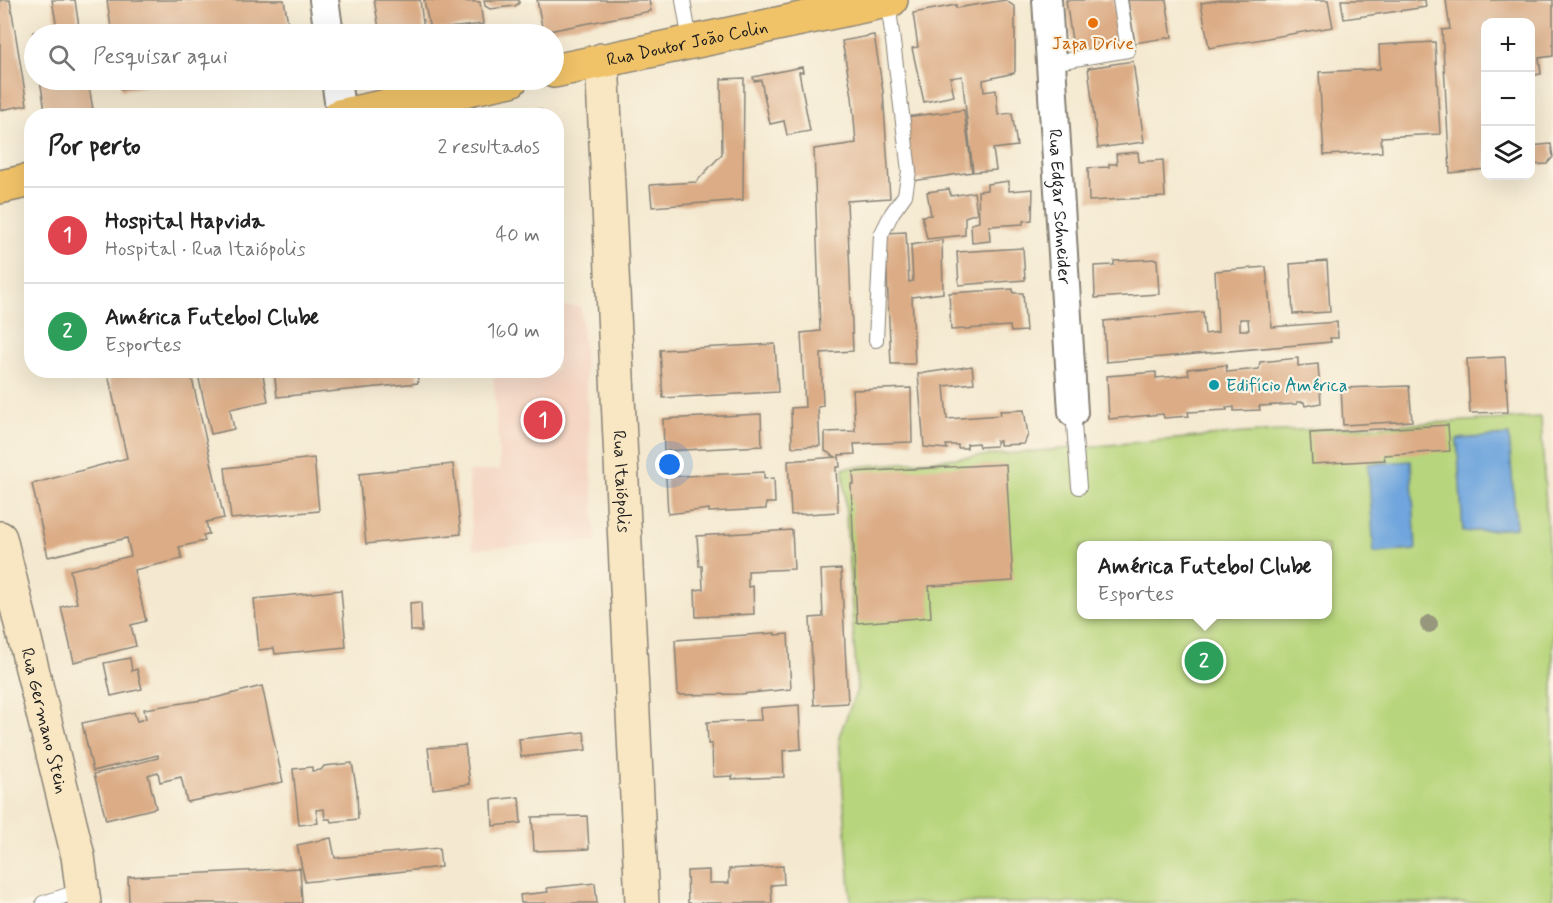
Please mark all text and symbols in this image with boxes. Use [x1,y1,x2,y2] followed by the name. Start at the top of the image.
[604,15,770,73] street label: Rua Doutor João Colin
[1086,16,1100,30] marker: Japa Drive
[1481,18,1535,180] map controls
[1481,18,1535,72] button: +
[24,24,564,90] search box
[1052,32,1134,56] place label: Japa Drive
[45,41,78,74] icon: search
[93,43,228,71] text: Pesquisar aqui
[1481,72,1535,126] button: −
[1481,126,1535,180] button: layers
[1042,128,1076,286] street label: Rua Edgar Schneider
[48,130,141,164] text: Por perto
[437,134,540,161] text: 2 resultados
[105,208,264,236] text: Hospital Hapvida
[63,222,72,249] text: 1
[496,222,540,249] text: 40 m
[105,236,306,263] text: Hospital · Rua Itaiópolis
[105,304,319,332] text: América Futebol Clube
[63,318,72,345] text: 2
[487,318,540,345] text: 160 m
[105,332,181,359] text: Esportes
[1226,374,1348,398] place label: Edifício América
[1207,378,1221,392] marker: Edifício América
[524,398,562,442] pin: 1
[607,430,635,533] street label: Rua Itaiópolis
[655,450,684,479] your location
[1077,541,1332,619] popup
[1098,553,1312,581] text: América Futebol Clube
[1098,581,1174,608] text: Esportes
[1184,638,1224,684] pin: 2
[14,645,73,796] street label: Rua Germano Stein

